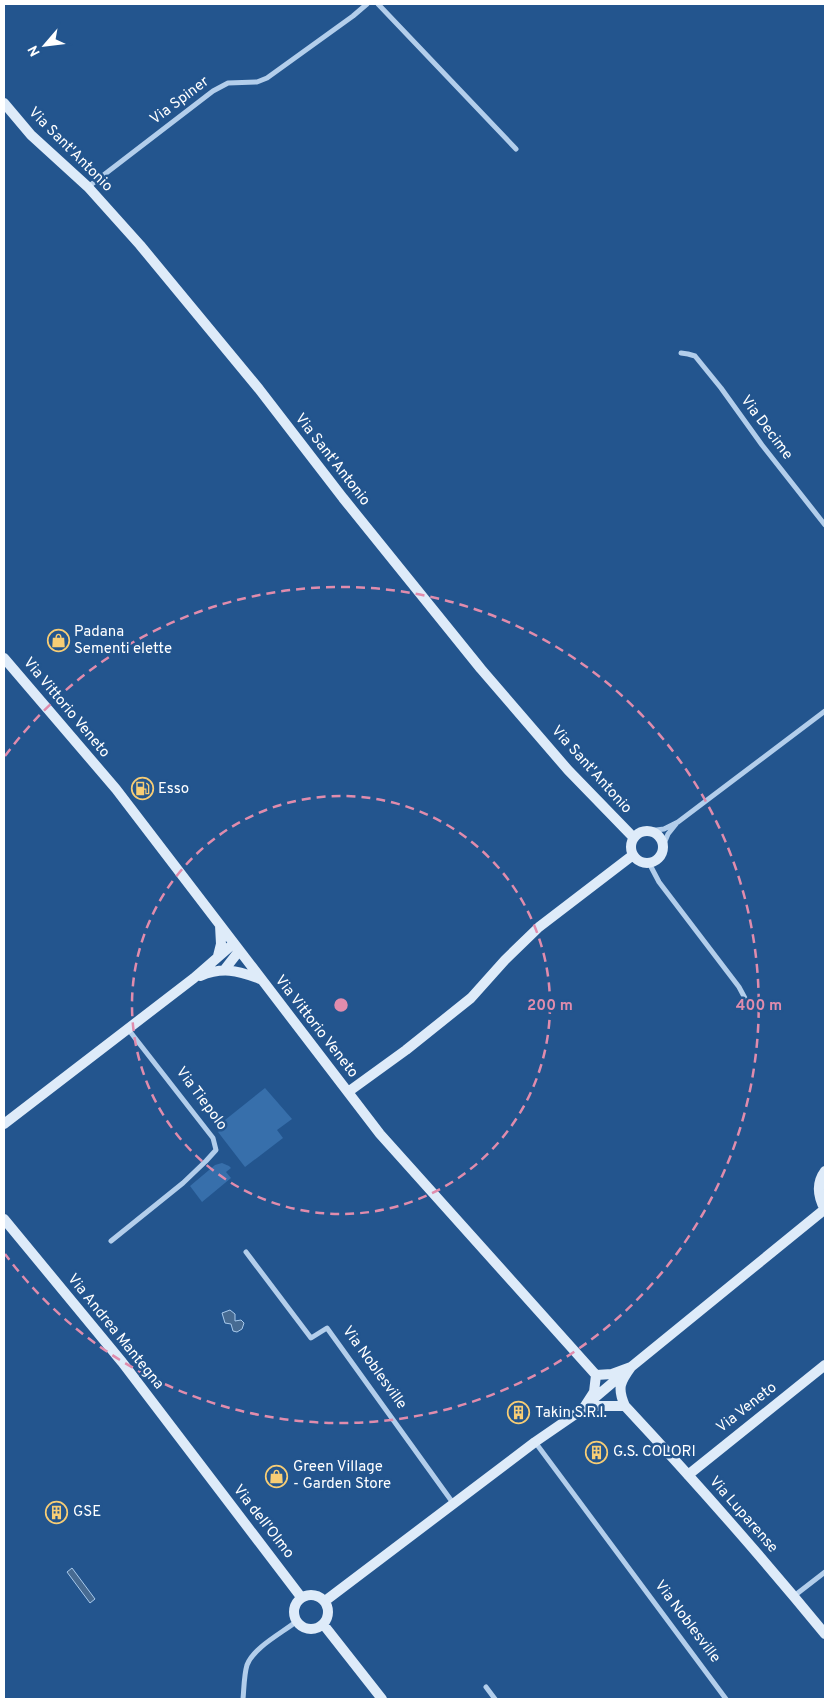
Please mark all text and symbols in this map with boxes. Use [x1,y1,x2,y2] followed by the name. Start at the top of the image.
[20,20,70,70] north arrow
[25,42,45,59] text: N
[147,73,213,129] street label: Via Spiner
[24,104,116,196] street label: Via Sant'Antonio
[736,392,796,464] street label: Via Decime
[290,410,374,510] street label: Via Sant'Antonio
[74,623,172,659] place label: Padana Sementi elette
[46,629,70,653] shop icon: Padana Sementi elette
[18,654,114,762] street label: Via Vittorio Veneto
[546,722,636,818] street label: Via Sant'Antonio
[130,777,154,801] fuel station icon: Esso
[158,780,189,799] place label: Esso
[270,972,362,1082] street label: Via Vittorio Veneto
[332,996,350,1014] centre of rings
[527,997,573,1016] text: 200 m
[736,997,782,1016] text: 400 m
[171,1064,231,1134] street label: Via Tiepolo
[63,1270,167,1394] street label: Via Andrea Mantegna
[337,1323,411,1413] street label: Via Noblesville
[713,1379,781,1437] street label: Via Veneto
[507,1401,531,1425] building icon: Takin S.R.l.
[535,1404,607,1423] place label: Takin S.R.l.
[585,1440,609,1464] building icon: G.S. COLORI
[613,1443,696,1462] place label: G.S. COLORI
[293,1458,391,1494] place label: Green Village - Garden Store
[265,1464,289,1488] shop icon: Green Village - Garden Store
[704,1473,782,1557] street label: Via Luparense
[228,1481,298,1563] street label: Via dell'Olmo
[45,1500,69,1524] building icon: GSE
[73,1503,101,1522] place label: GSE
[650,1577,724,1667] street label: Via Noblesville

